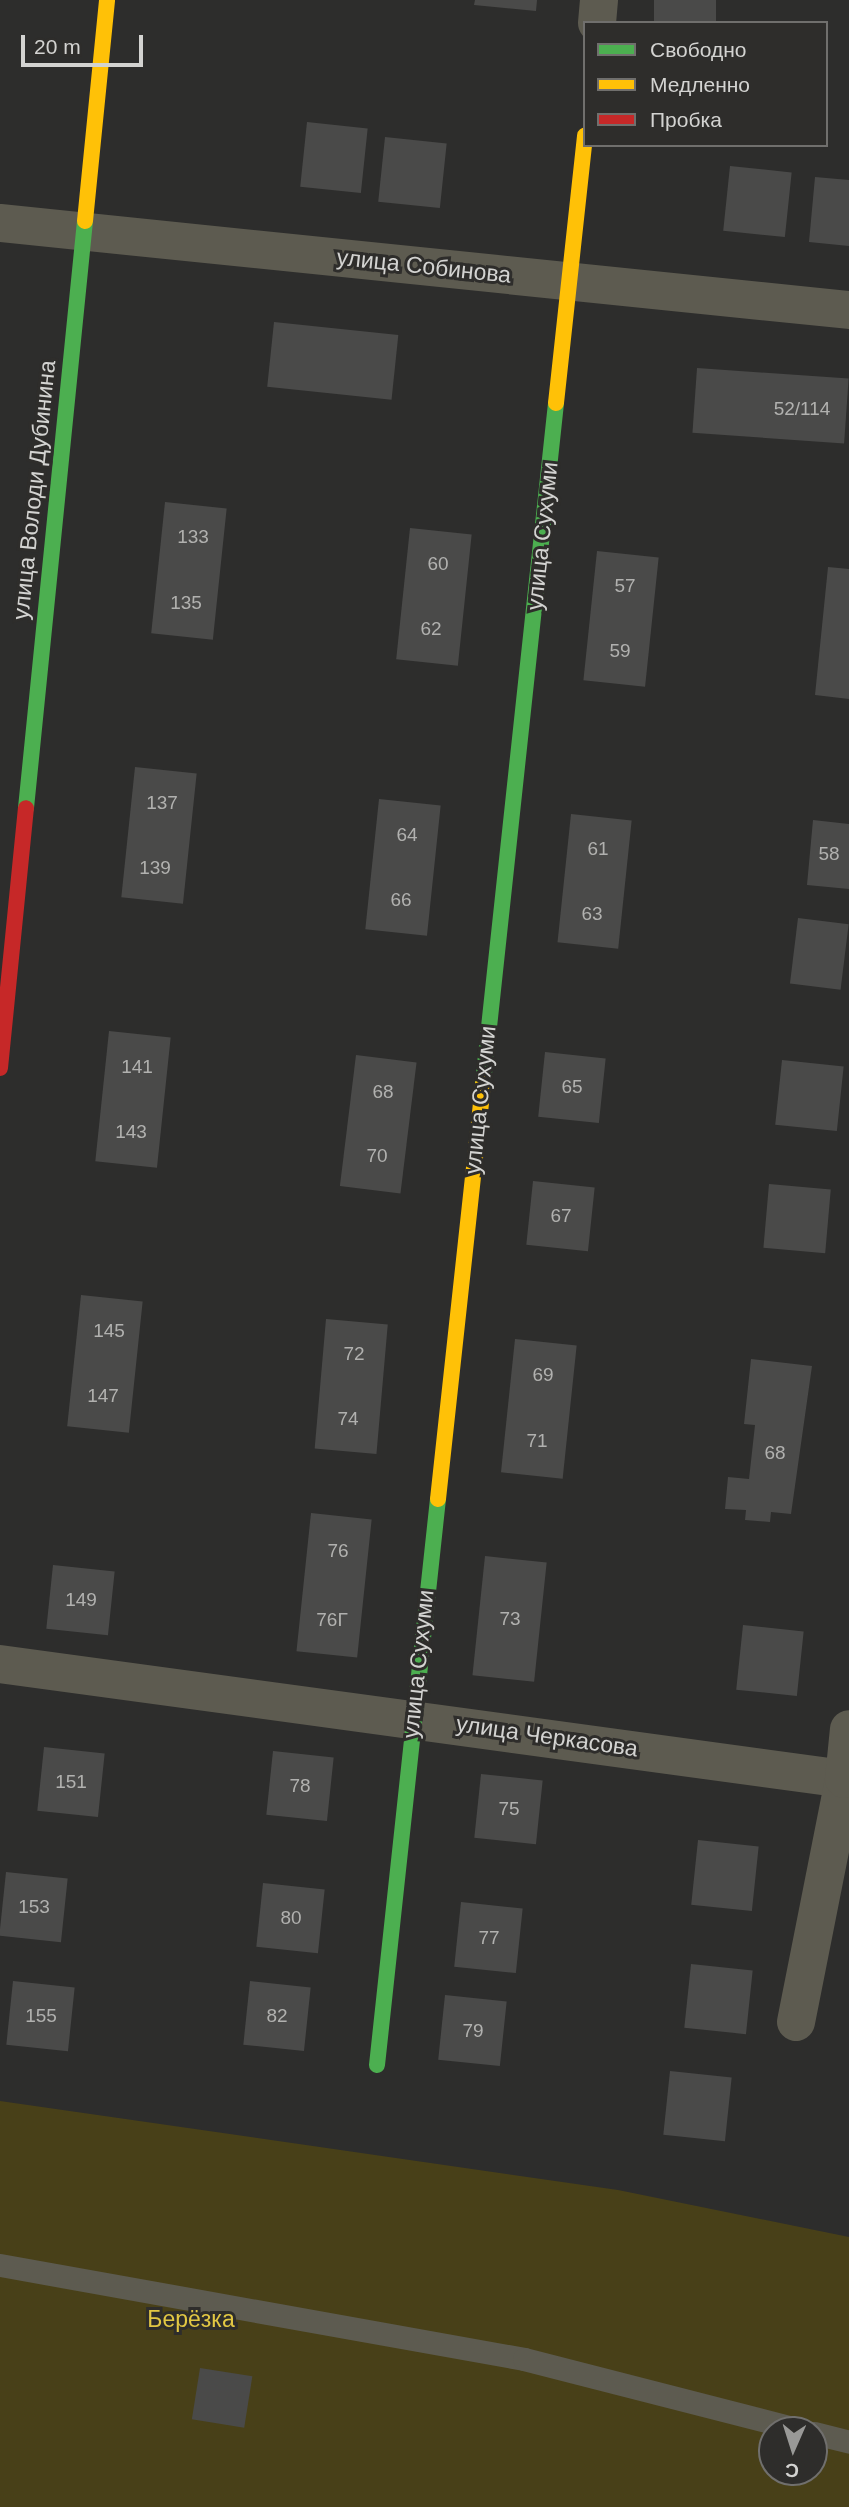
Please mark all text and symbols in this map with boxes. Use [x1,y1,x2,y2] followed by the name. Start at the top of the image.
[24,21,147,65] scale bar
[583,21,828,147] legend
[34,35,81,58] text: 20 m
[650,38,747,61] text: Свободно
[650,73,750,96] text: Медленно
[650,108,722,131] text: Пробка
[335,243,513,289] street label: улица Собинова
[7,359,61,621] street label: улица Володи Дубинина
[774,398,830,420] house number: 52/114
[520,460,564,612] street label: улица Сухуми
[177,526,209,548] house number: 133
[427,553,449,575] house number: 60
[614,575,636,597] house number: 57
[170,592,202,614] house number: 135
[420,618,442,640] house number: 62
[609,640,631,662] house number: 59
[146,792,178,814] house number: 137
[396,824,418,846] house number: 64
[587,838,609,860] house number: 61
[818,843,840,865] house number: 58
[139,857,171,879] house number: 139
[390,889,412,911] house number: 66
[581,903,603,925] house number: 63
[458,1024,502,1176] street label: улица Сухуми
[121,1056,153,1078] house number: 141
[561,1076,583,1098] house number: 65
[372,1081,394,1103] house number: 68
[115,1121,147,1143] house number: 143
[366,1145,388,1167] house number: 70
[550,1205,572,1227] house number: 67
[93,1320,125,1342] house number: 145
[343,1343,365,1365] house number: 72
[532,1364,554,1386] house number: 69
[87,1385,119,1407] house number: 147
[337,1408,359,1430] house number: 74
[526,1430,548,1452] house number: 71
[764,1442,786,1464] house number: 68
[327,1540,349,1562] house number: 76
[396,1588,440,1740] street label: улица Сухуми
[65,1589,97,1611] house number: 149
[499,1608,521,1630] house number: 73
[316,1609,348,1631] house number: 76Г
[454,1710,640,1762] street label: улица Черкасова
[55,1771,87,1793] house number: 151
[289,1775,311,1797] house number: 78
[498,1798,520,1820] house number: 75
[18,1896,50,1918] house number: 153
[280,1907,302,1929] house number: 80
[478,1927,500,1949] house number: 77
[25,2005,57,2027] house number: 155
[266,2005,288,2027] house number: 82
[462,2020,484,2042] house number: 79
[147,2305,235,2333] park label: Берёзка
[758,2416,828,2486] north arrow
[785,2460,799,2481] text: С

